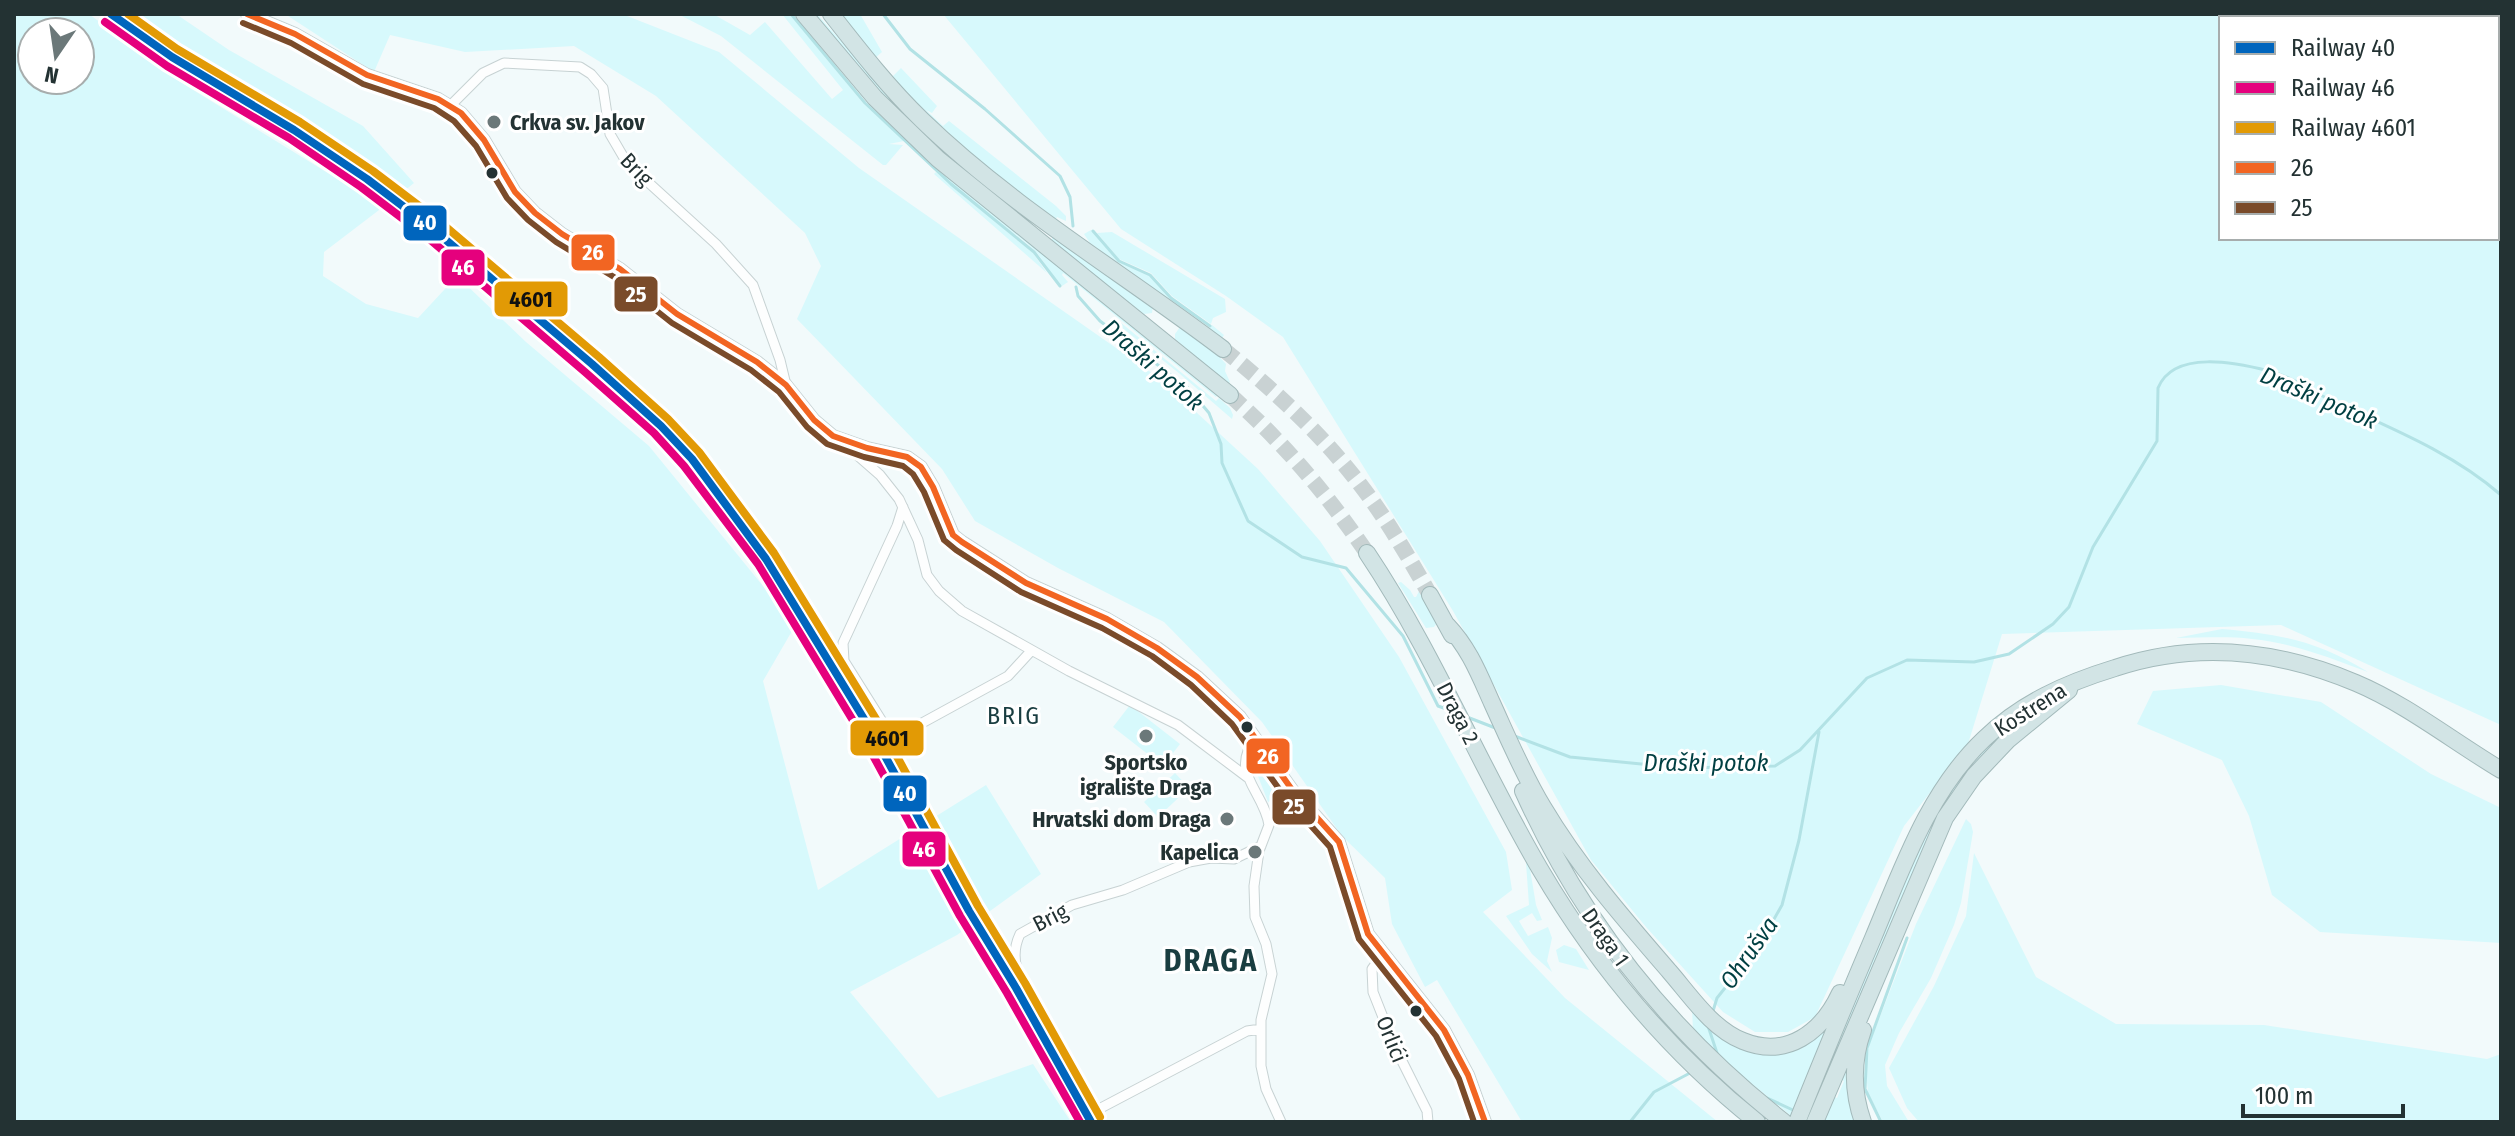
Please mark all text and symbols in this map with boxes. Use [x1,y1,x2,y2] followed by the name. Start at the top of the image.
[16,16,96,96] north arrow
[2219,16,2499,240] legend
[2291,34,2395,62] text: Railway 40
[42,60,61,90] text: N
[2291,74,2395,102] text: Railway 46
[510,109,645,136] place label: Crkva sv. Jakov
[485,113,503,131] marker: Crkva sv. Jakov
[2291,114,2416,142] text: Railway 4601
[615,147,659,192] street label: Brig
[2291,154,2314,182] text: 26
[484,165,500,181] unlabelled marker
[2291,194,2313,222] text: 25
[402,204,448,242] line badge: 40
[413,209,437,236] text: 40
[570,233,616,272] line badge: 26
[581,239,604,266] text: 26
[440,248,486,287] line badge: 46
[452,254,474,281] text: 46
[613,275,659,313] line badge: 25
[493,280,569,318] line badge: 4601
[625,281,647,308] text: 25
[509,286,553,313] text: 4601
[1097,314,1209,417] water label: Draški potok
[2256,361,2382,435] water label: Draški potok
[1989,677,2071,742] street label: Kostrena
[1431,678,1485,749] street label: Draga 2
[987,702,1041,730] district label: BRIG
[849,719,925,757] line badge: 4601
[1239,719,1255,735] unlabelled marker
[865,725,909,752] text: 4601
[1137,727,1155,745] marker: Sportsko igralište Draga
[1245,737,1291,775] line badge: 26
[1256,743,1279,770] text: 26
[1080,749,1212,801] place label: Sportsko igralište Draga
[1644,749,1769,777] water label: Draški potok
[882,774,928,813] line badge: 40
[893,780,917,807] text: 40
[1271,788,1317,826] line badge: 25
[1283,793,1305,820] text: 25
[1032,806,1211,833] place label: Hrvatski dom Draga
[1218,810,1236,828] marker: Hrvatski dom Draga
[901,830,947,868] line badge: 46
[913,836,935,863] text: 46
[1160,839,1239,866] place label: Kapelica
[1246,843,1264,861] marker: Kapelica
[1028,897,1073,938] street label: Brig
[1576,903,1635,972] street label: Draga 1
[1714,912,1784,994] water label: Ohrušva
[1164,943,1258,979] district label: DRAGA
[1408,1003,1424,1019] unlabelled marker
[1370,1012,1413,1066] street label: Orlići
[2243,1068,2403,1118] scale bar
[2255,1082,2313,1110] text: 100 m

